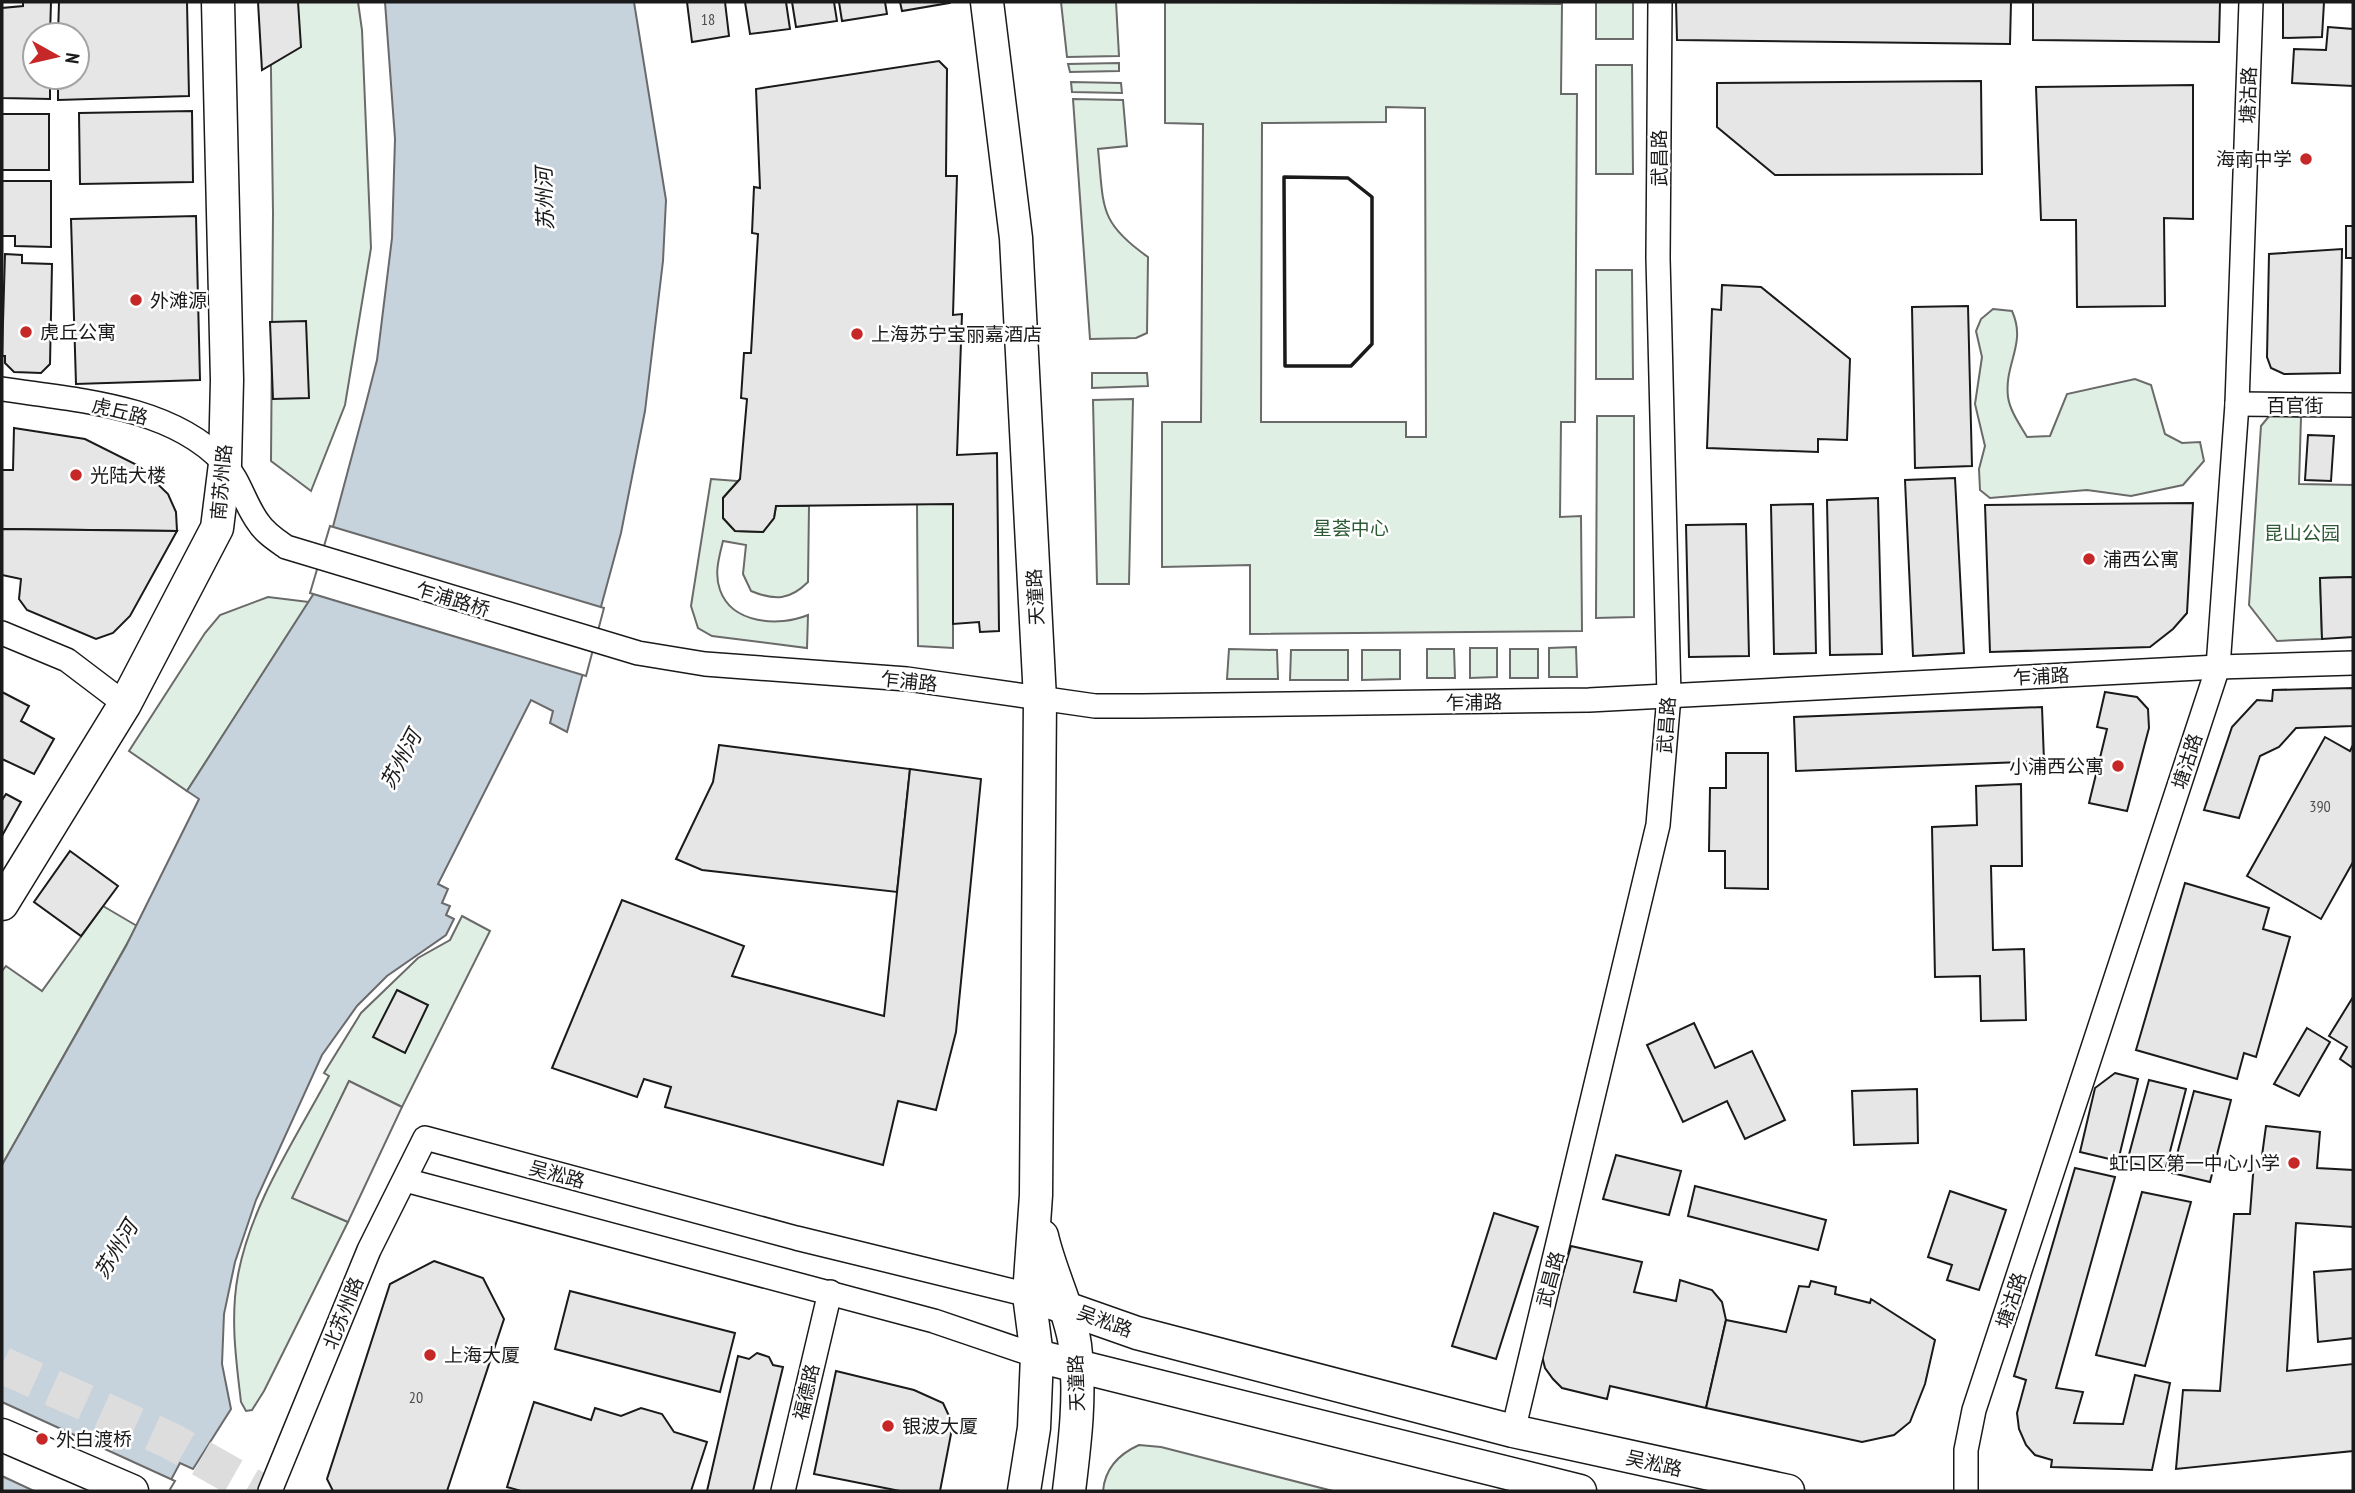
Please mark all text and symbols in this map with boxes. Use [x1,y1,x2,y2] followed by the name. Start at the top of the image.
[701,9,715,29] house number: 18
[21,21,91,91] north arrow
[60,52,85,65] text: N
[2235,66,2261,124] street label: 塘沽路
[1647,129,1671,187] street label: 武昌路
[2216,147,2292,171] place label: 海南中学
[2298,151,2314,167] marker: 海南中学
[530,163,559,231] water label: 苏州河
[150,288,207,312] place label: 外滩源
[128,292,144,308] marker: 外滩源
[40,320,116,344] place label: 虎丘公寓
[871,322,1042,346] place label: 上海苏宁宝丽嘉酒店
[18,324,34,340] marker: 虎丘公寓
[849,326,865,342] marker: 上海苏宁宝丽嘉酒店
[89,392,151,430] street label: 虎丘路
[2266,393,2324,417] street label: 百官街
[206,443,236,521] street label: 南苏州路
[90,463,166,487] place label: 光陆大楼
[68,467,84,483] marker: 光陆大楼
[1313,516,1389,540] park label: 星荟中心
[2264,521,2340,545] park label: 昆山公园
[2103,547,2179,571] place label: 浦西公寓
[2081,551,2097,567] marker: 浦西公寓
[1022,568,1048,626] street label: 天潼路
[413,576,493,622] street label: 乍浦路桥
[2012,663,2070,689] street label: 乍浦路
[879,666,939,696] street label: 乍浦路
[1445,690,1503,714] street label: 乍浦路
[1652,696,1680,754] street label: 武昌路
[374,722,429,794] water label: 苏州河
[2167,730,2207,792] street label: 塘沽路
[2009,754,2104,778] place label: 小浦西公寓
[2110,758,2126,774] marker: 小浦西公寓
[2309,796,2331,816] house number: 390
[2109,1151,2280,1175] place label: 虹口区第一中心小学
[526,1155,588,1193] street label: 吴淞路
[2286,1155,2302,1171] marker: 虹口区第一中心小学
[88,1212,145,1284] water label: 苏州河
[1531,1248,1569,1310] street label: 武昌路
[1991,1269,2031,1331] street label: 塘沽路
[318,1273,368,1353] street label: 北苏州路
[1074,1300,1136,1342] street label: 吴淞路
[444,1343,520,1367] place label: 上海大厦
[422,1347,438,1363] marker: 上海大厦
[1063,1354,1089,1412] street label: 天潼路
[788,1362,824,1422] street label: 福德路
[409,1387,423,1407] house number: 20
[902,1414,978,1438] place label: 银波大厦
[880,1418,896,1434] marker: 银波大厦
[56,1427,132,1451] place label: 外白渡桥
[34,1431,50,1447] marker: 外白渡桥
[1624,1445,1684,1481] street label: 吴淞路

